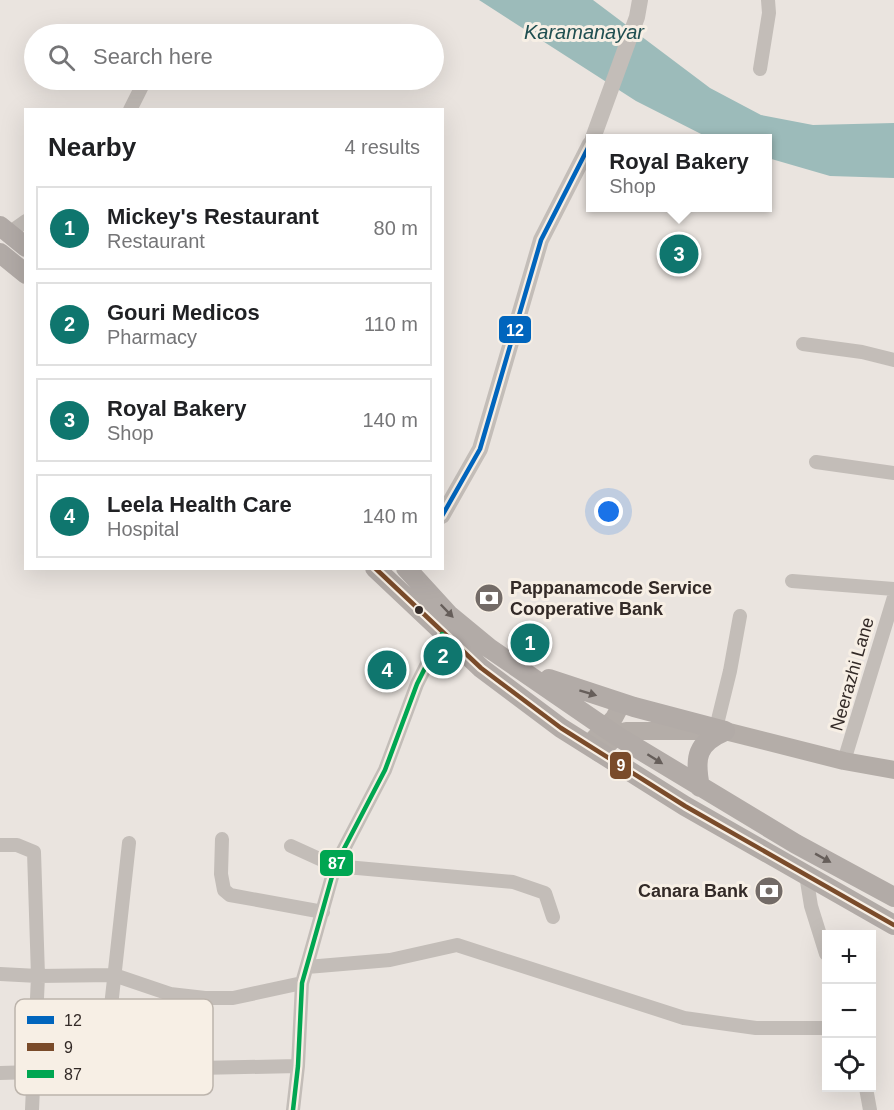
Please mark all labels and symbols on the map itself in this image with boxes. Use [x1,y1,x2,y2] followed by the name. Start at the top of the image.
[524,21,645,43] water label: Karamanayar
[660,232,698,276] pin: 3
[498,315,532,344] line badge: 12
[506,322,524,339] text: 12
[594,497,623,526] your location
[510,578,712,619] place label: Pappanamcode Service Cooperative Bank
[473,582,505,614] bank icon: Pappanamcode Service Cooperative Bank
[439,603,453,617] one-way arrow
[413,604,425,616] unlabelled marker
[826,615,878,733] street label: Neerazhi Lane
[510,620,550,666] pin: 1
[424,634,462,678] pin: 2
[368,648,406,692] pin: 4
[579,689,597,698] one-way arrow
[609,751,632,780] line badge: 9
[647,754,663,765] one-way arrow
[617,757,626,774] text: 9
[319,849,354,877] line badge: 87
[814,853,831,863] one-way arrow
[328,855,346,872] text: 87
[753,875,785,907] bank icon: Canara Bank
[638,881,749,901] place label: Canara Bank
[15,999,213,1095] legend
[64,1012,82,1029] text: 12
[64,1039,73,1056] text: 9
[64,1066,82,1083] text: 87

